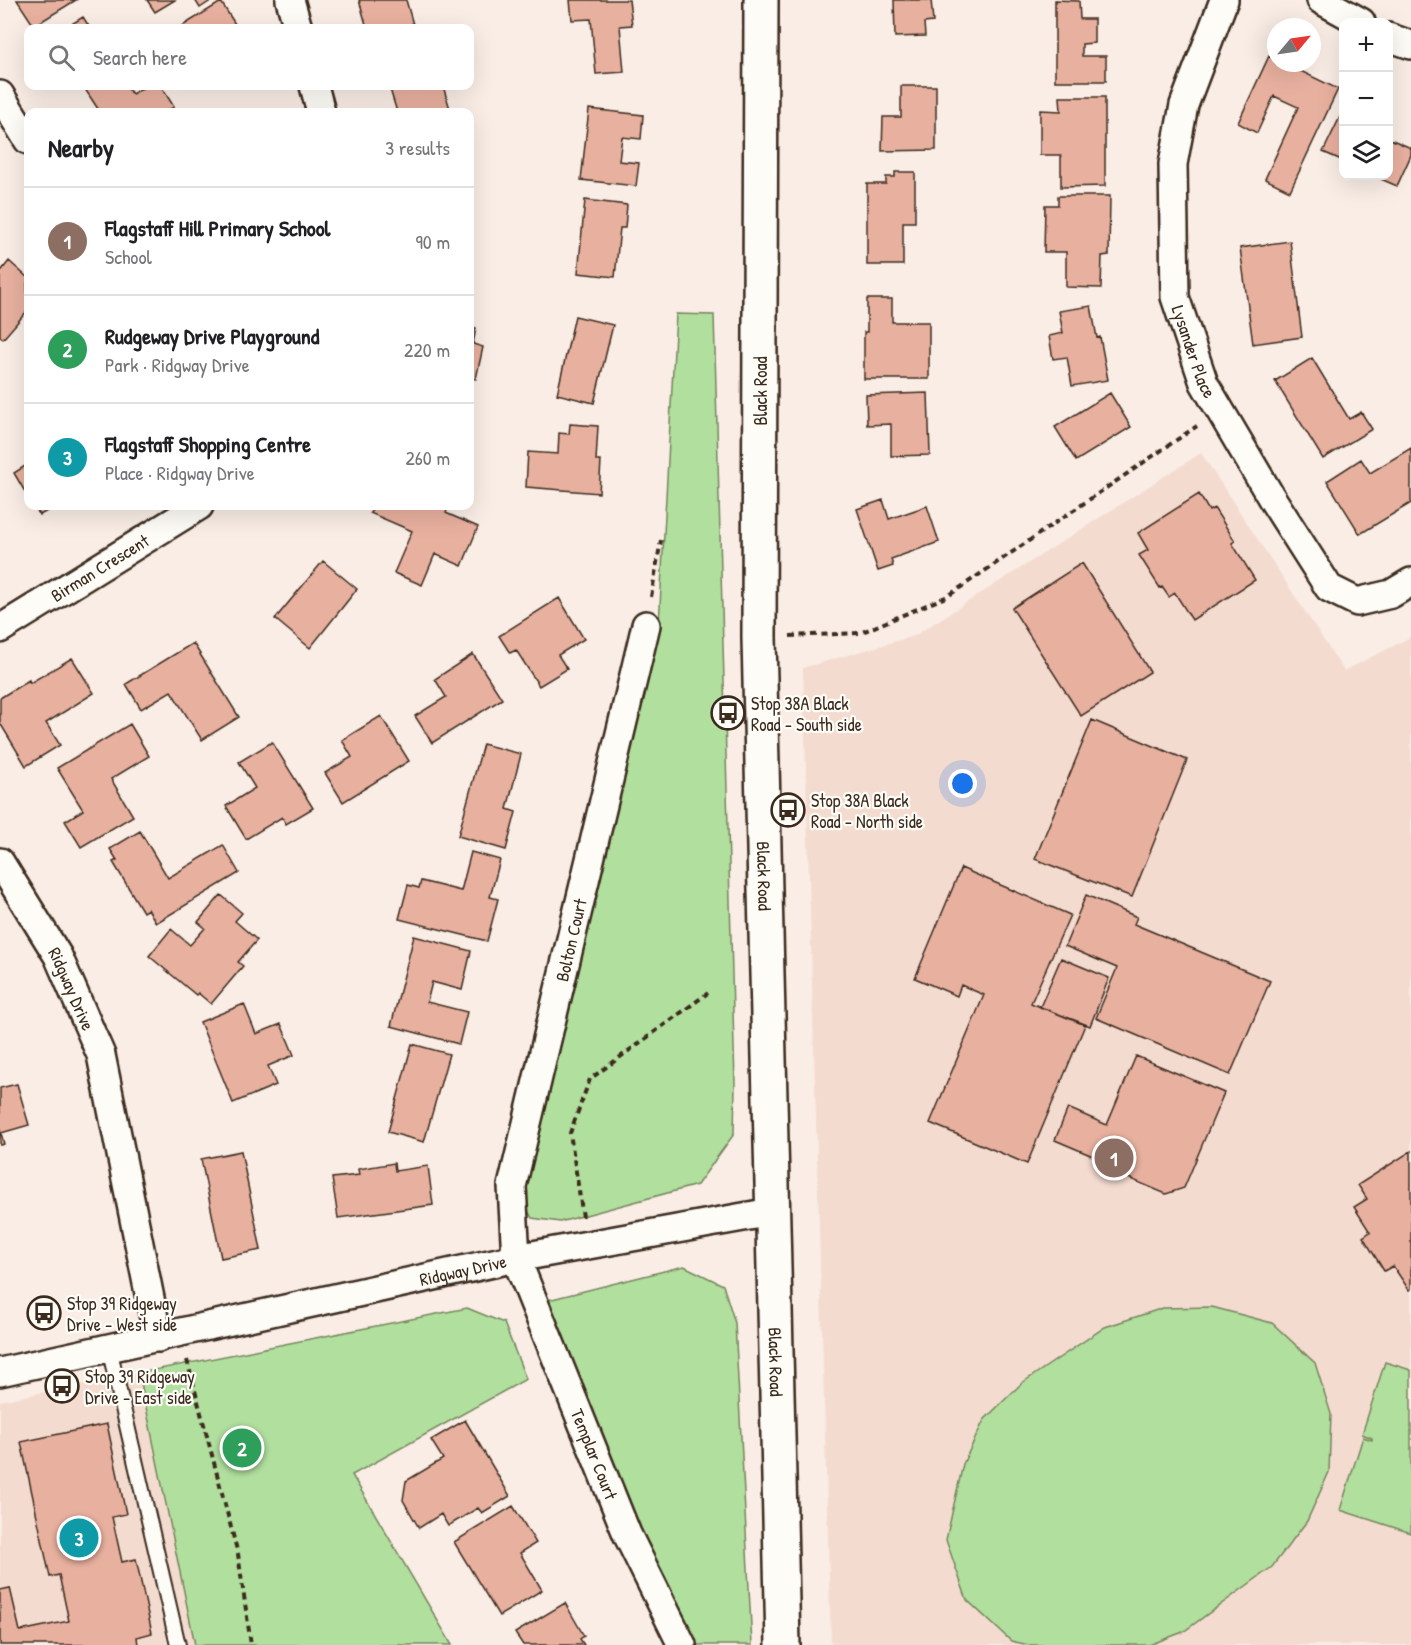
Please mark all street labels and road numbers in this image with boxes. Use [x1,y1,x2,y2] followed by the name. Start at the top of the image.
[1166,302,1222,402] street label: Lysander Place
[748,356,773,426] street label: Black Road
[46,527,154,607] street label: Birman Crescent
[751,841,778,911] street label: Black Road
[549,895,593,984] street label: Bolton Court
[43,942,101,1034] street label: Ridgway Drive
[417,1248,509,1291] street label: Ridgway Drive
[763,1327,790,1397] street label: Black Road
[565,1405,625,1504] street label: Templar Court

